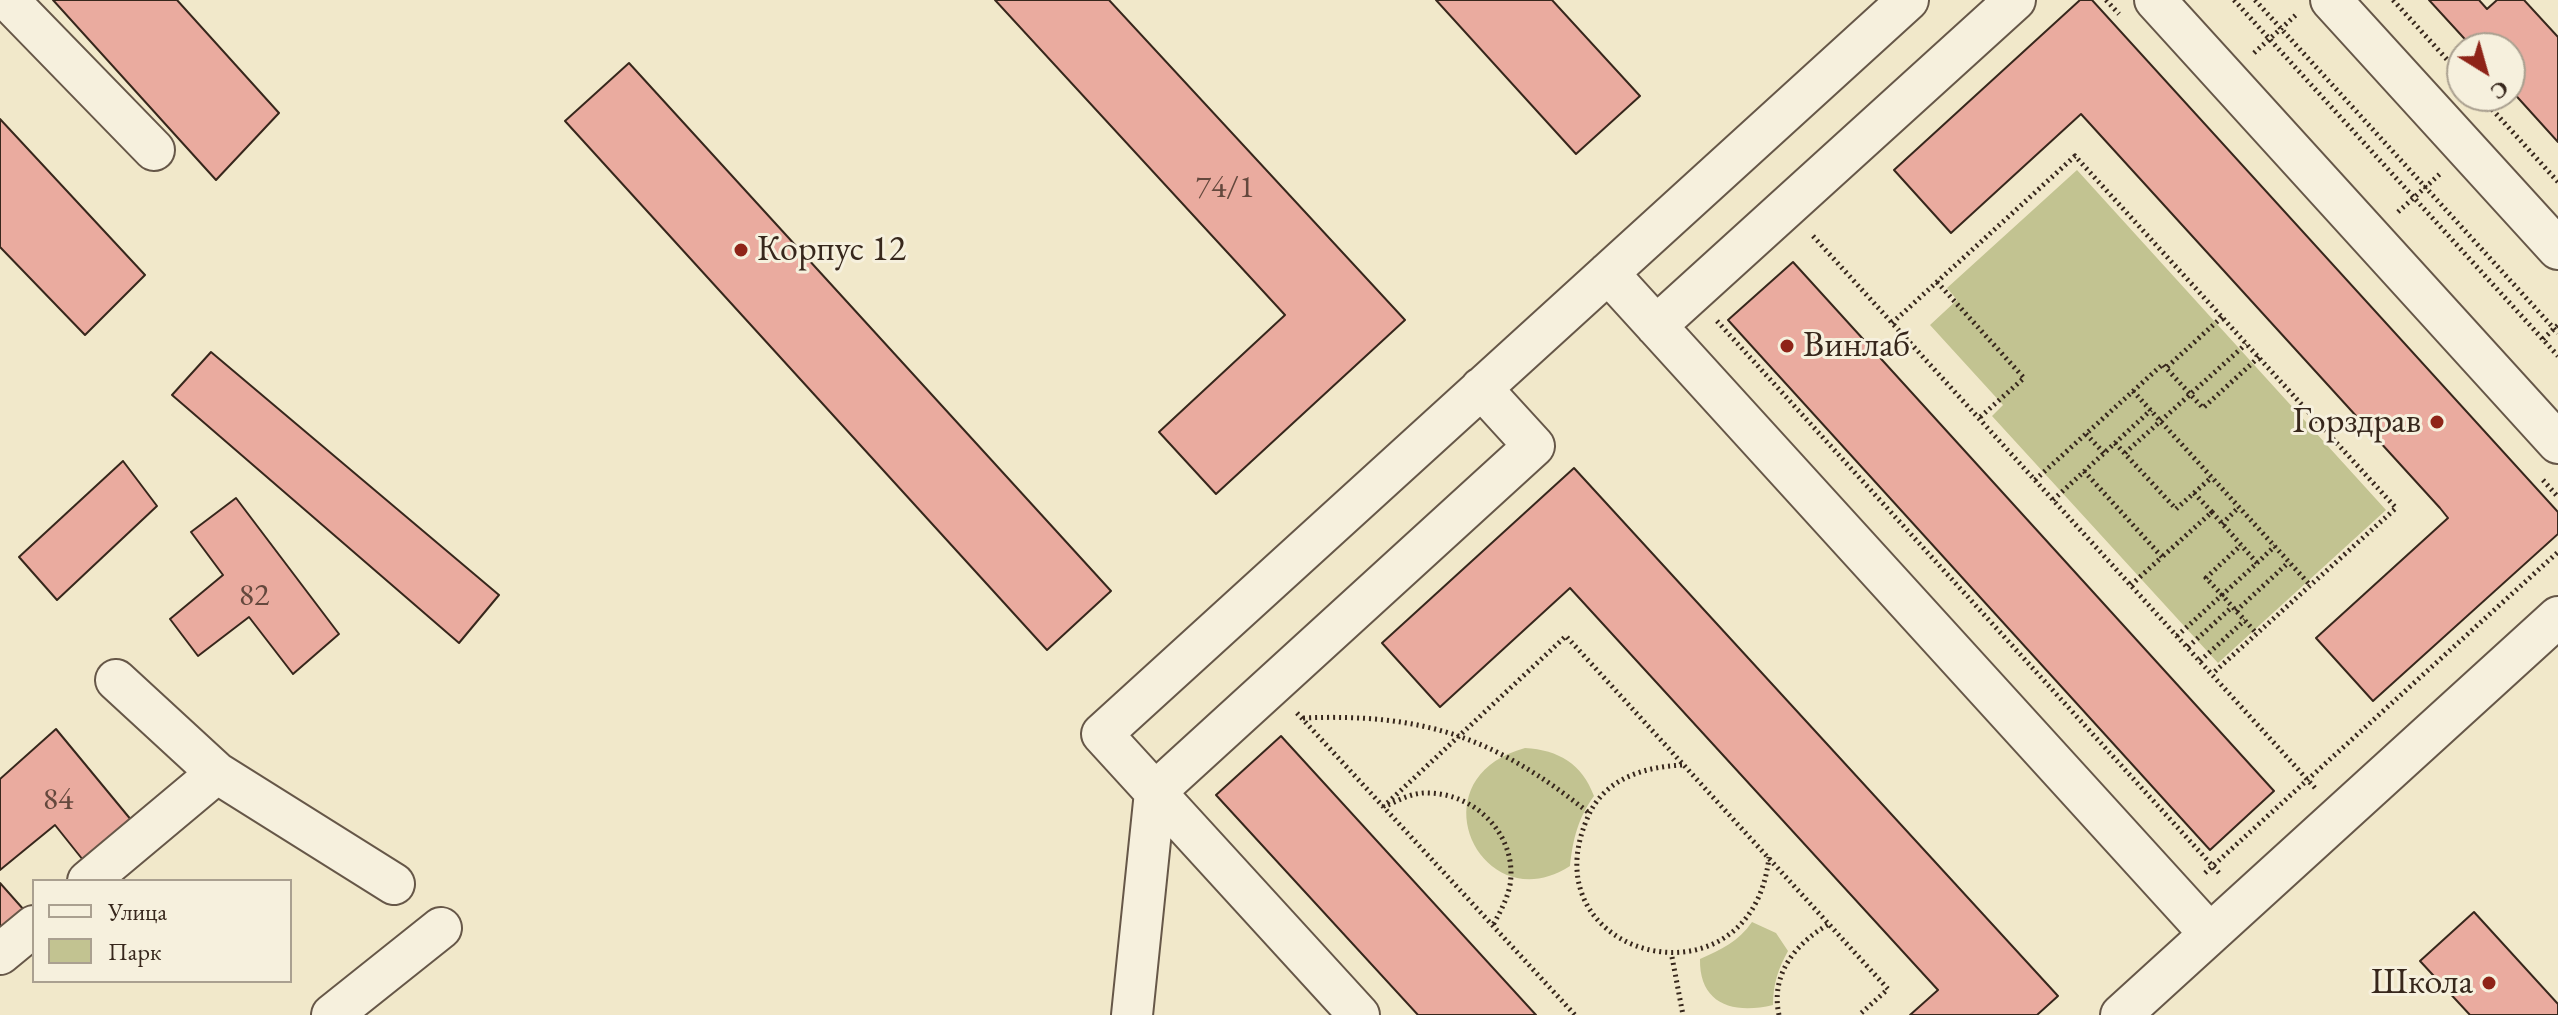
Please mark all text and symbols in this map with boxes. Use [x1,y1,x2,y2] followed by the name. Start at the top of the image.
[2446,32,2526,112] north arrow
[2485,74,2515,106] text: С
[1196,169,1254,207] house number: 74/1
[757,228,906,272] place label: Корпус 12
[732,241,750,259] marker: Корпус 12
[1803,324,1910,368] place label: Винлаб
[1778,337,1796,355] marker: Винлаб
[2292,400,2421,444] place label: Горздрав
[2428,413,2446,431] marker: Горздрав
[239,577,269,615] house number: 82
[43,781,73,819] house number: 84
[32,879,292,983] legend
[108,896,167,927] text: Улица
[108,936,161,967] text: Парк
[2371,961,2473,1005] place label: Школа
[2480,974,2498,992] marker: Школа

